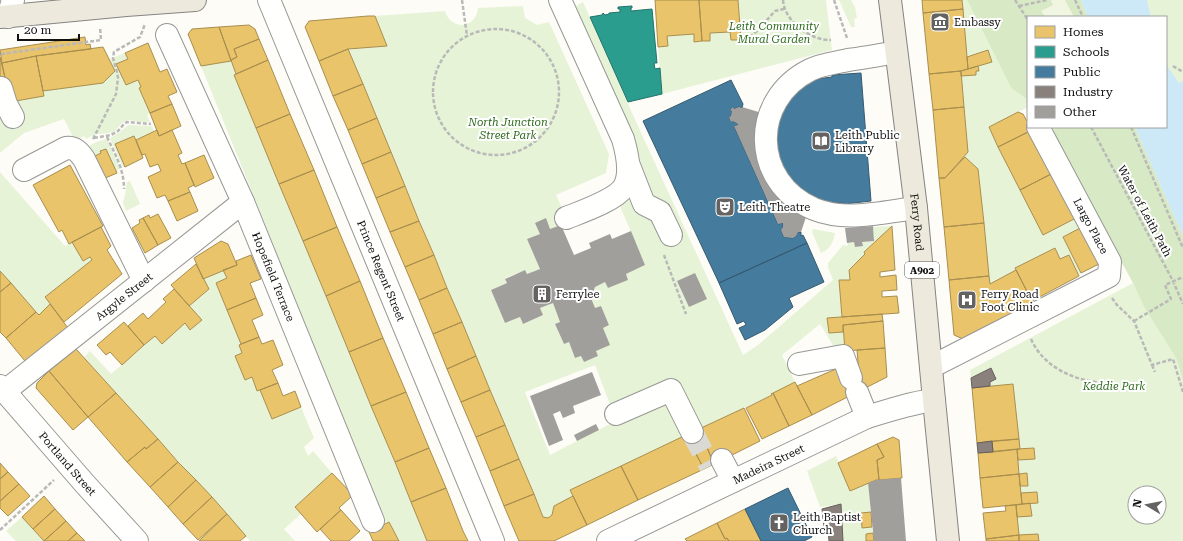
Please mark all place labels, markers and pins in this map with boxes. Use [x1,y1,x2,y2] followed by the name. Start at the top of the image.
[929,11,951,33] museum icon: Embassy
[954,16,1001,29] place label: Embassy
[835,129,900,155] place label: Leith Public Library
[810,130,832,152] library icon: Leith Public Library
[714,196,736,218] theatre icon: Leith Theatre
[739,201,810,214] place label: Leith Theatre
[531,283,553,305] building icon: Ferrylee
[556,288,599,301] place label: Ferrylee
[981,288,1039,314] place label: Ferry Road Foot Clinic
[956,289,978,311] hospital icon: Ferry Road Foot Clinic
[793,511,861,537] place label: Leith Baptist Church
[768,512,790,534] church icon: Leith Baptist Church

